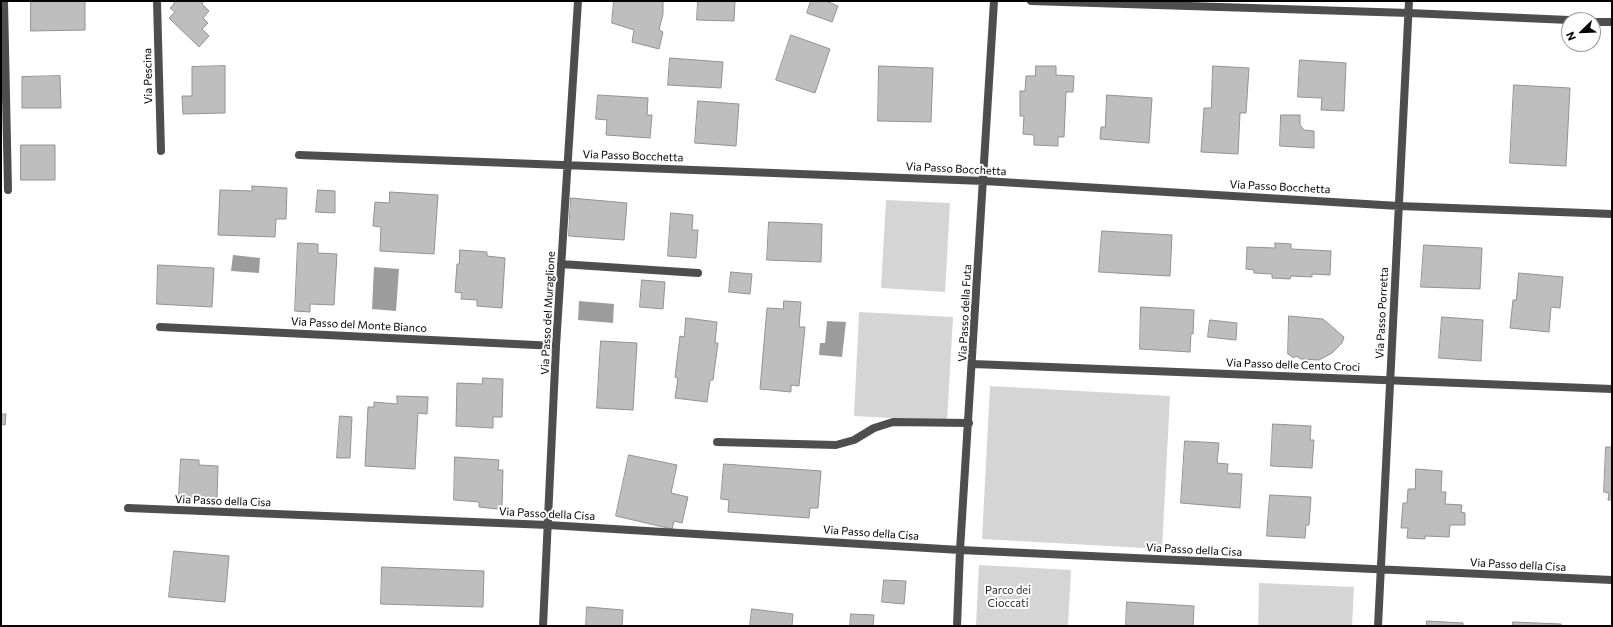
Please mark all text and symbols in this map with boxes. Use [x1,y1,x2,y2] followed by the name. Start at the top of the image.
[1561,12,1601,52] north arrow
[1563,30,1578,43] text: N
[141,48,155,104] street label: Via Pescina
[582,148,684,164] street label: Via Passo Bocchetta
[905,160,1007,178] street label: Via Passo Bocchetta
[1229,178,1331,196] street label: Via Passo Bocchetta
[538,251,558,375] street label: Via Passo del Muraglione
[956,264,974,362] street label: Via Passo della Futa
[1373,267,1391,359] street label: Via Passo Porretta
[291,315,427,335] street label: Via Passo del Monte Bianco
[1226,356,1360,374] street label: Via Passo delle Cento Croci
[175,493,271,509] street label: Via Passo della Cisa
[499,505,595,523] street label: Via Passo della Cisa
[823,523,919,543] street label: Via Passo della Cisa
[1146,541,1242,559] street label: Via Passo della Cisa
[1470,556,1566,574] street label: Via Passo della Cisa
[985,583,1031,609] park label: Parco dei Cioccati

